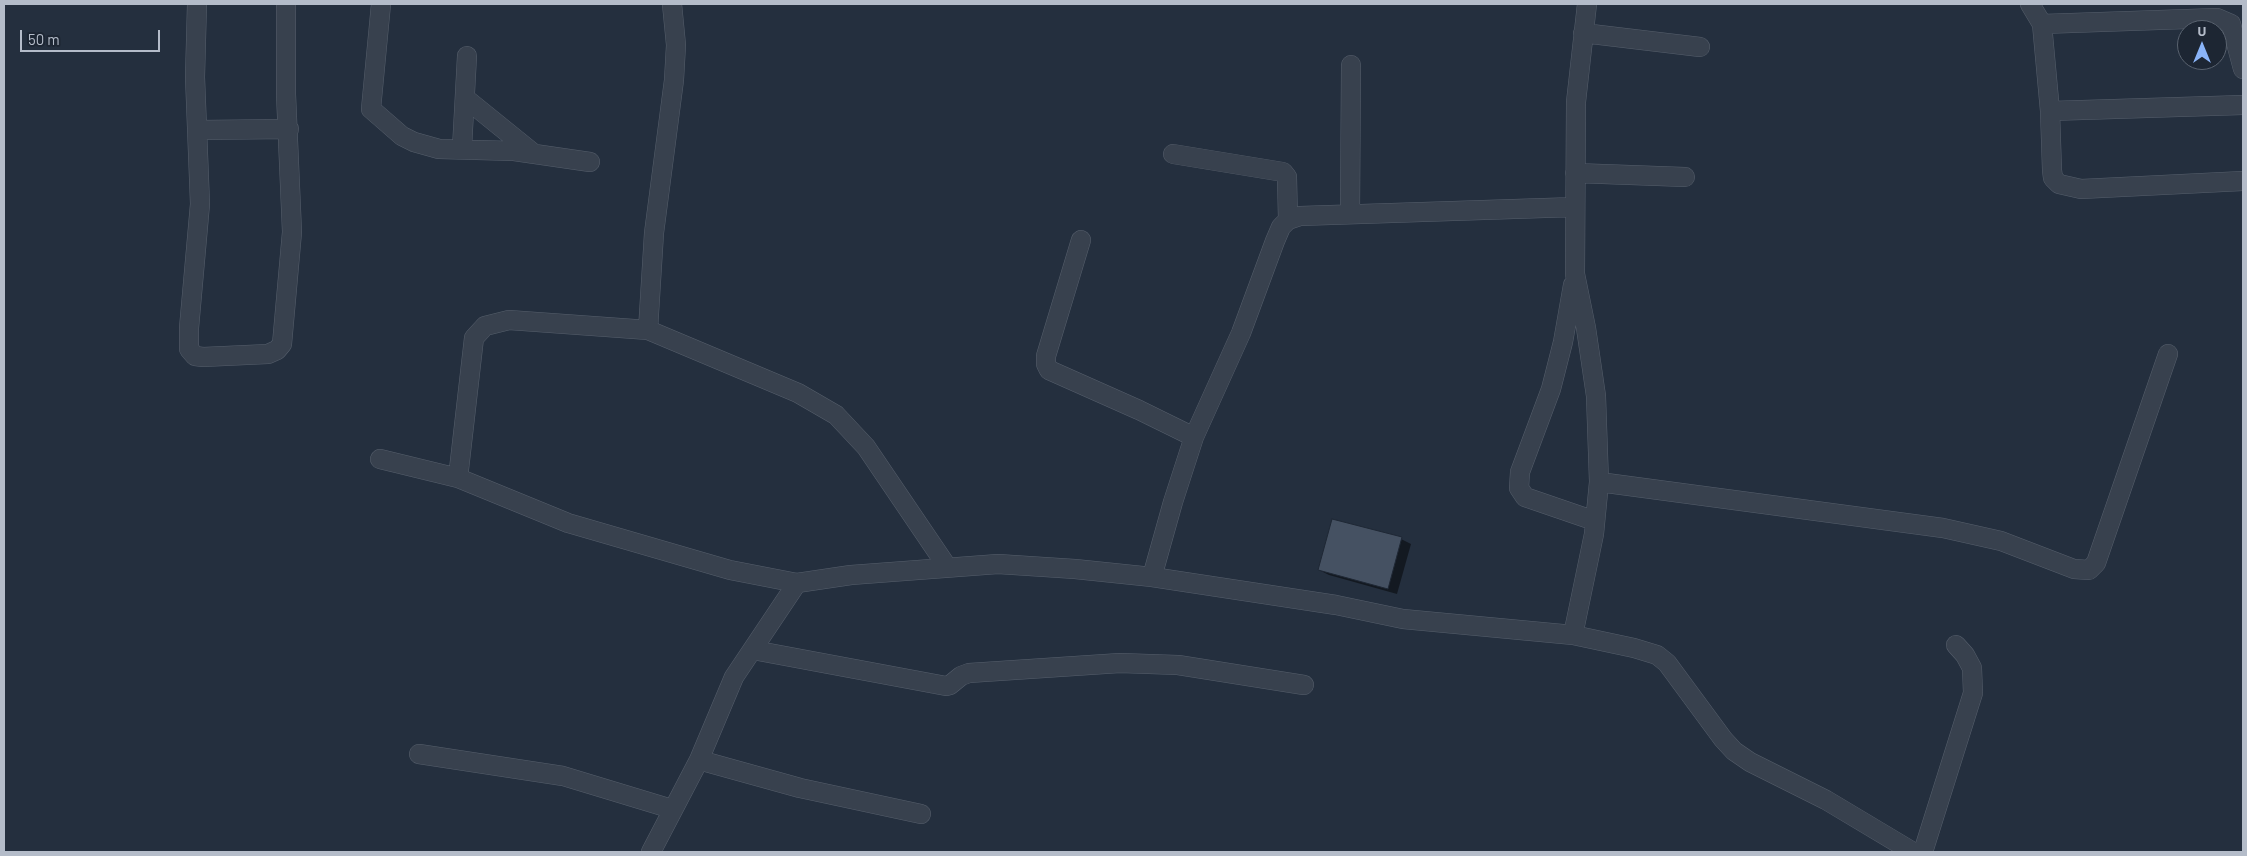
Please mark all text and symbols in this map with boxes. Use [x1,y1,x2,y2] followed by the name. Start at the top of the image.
[22,20,162,52] scale bar
[2177,20,2227,70] north arrow
[2198,22,2206,39] text: U
[28,30,60,48] text: 50 m

